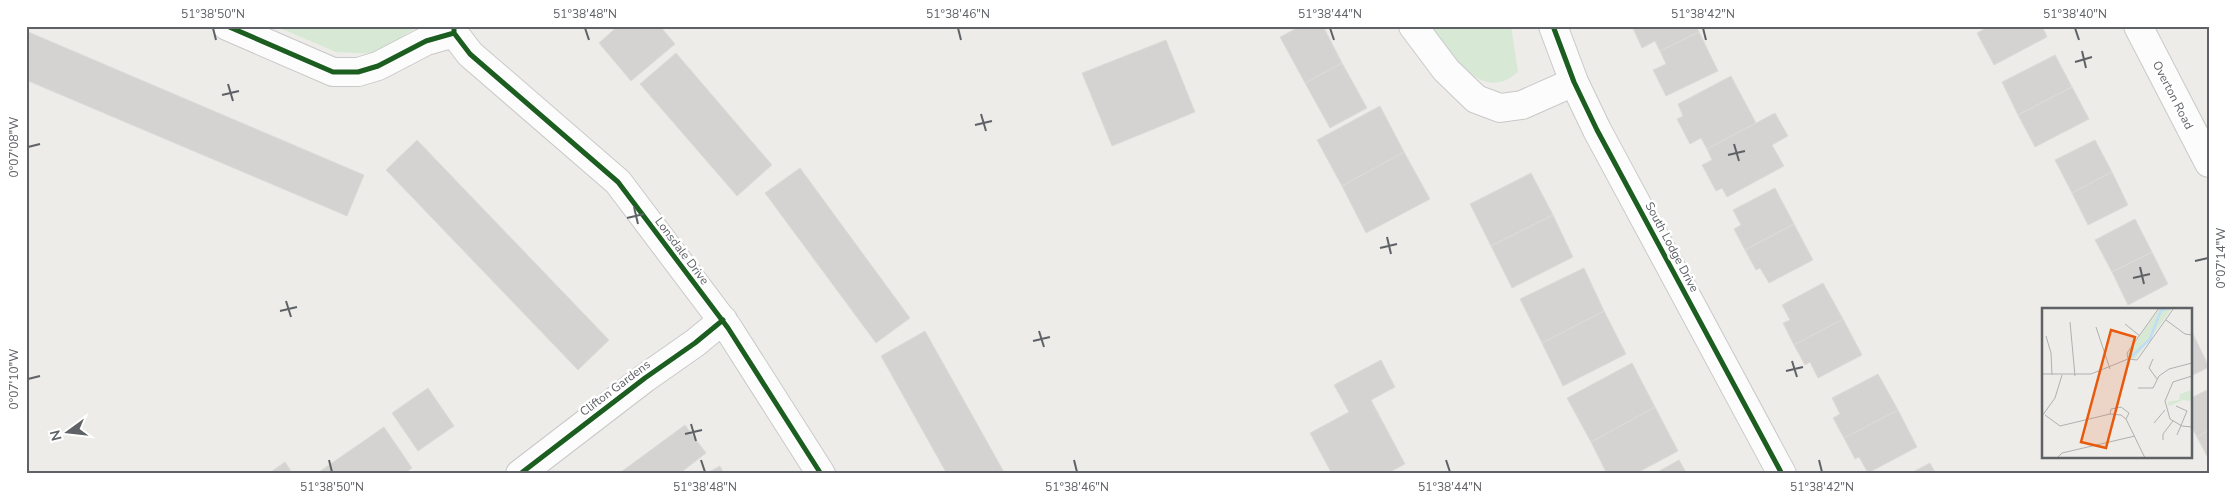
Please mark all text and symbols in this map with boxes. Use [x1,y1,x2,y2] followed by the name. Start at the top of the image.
[181,6,245,22] text: 51°38'50"N
[553,6,617,22] text: 51°38'48"N
[926,6,990,22] text: 51°38'46"N
[1298,6,1362,22] text: 51°38'44"N
[1671,6,1735,22] text: 51°38'42"N
[2043,6,2107,22] text: 51°38'40"N
[2149,58,2197,132] street label: Overton Road
[6,116,22,178] text: 0°07'08"W
[1641,199,1703,295] street label: South Lodge Drive
[651,214,713,288] street label: Lonsdale Drive
[2213,227,2229,289] text: 0°07'14"W
[2042,308,2192,458] inset map
[6,348,22,410] text: 0°07'10"W
[577,356,654,420] street label: Clifton Gardens
[42,408,92,458] north arrow
[45,428,66,443] text: N
[300,479,364,495] text: 51°38'50"N
[673,479,737,495] text: 51°38'48"N
[1045,479,1109,495] text: 51°38'46"N
[1418,479,1482,495] text: 51°38'44"N
[1790,479,1854,495] text: 51°38'42"N

